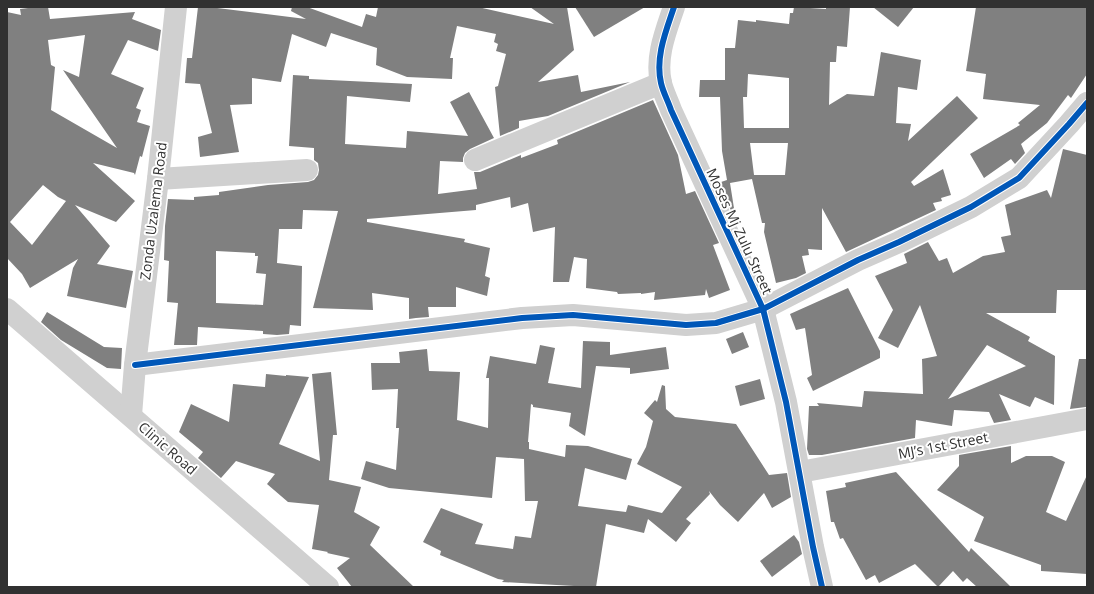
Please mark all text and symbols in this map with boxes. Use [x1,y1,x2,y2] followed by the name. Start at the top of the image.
[135,141,171,281] street label: Zonda Uzalema Road
[702,165,778,297] street label: Moses Mj Zulu Street
[135,417,201,479] street label: Clinic Road
[896,427,990,463] street label: MJ’s 1st Street

